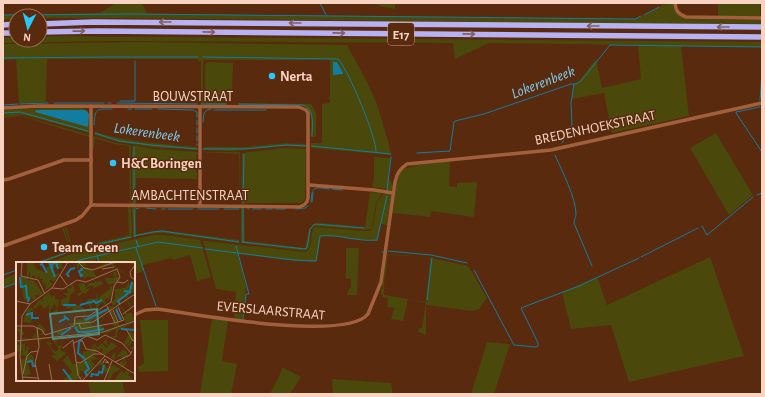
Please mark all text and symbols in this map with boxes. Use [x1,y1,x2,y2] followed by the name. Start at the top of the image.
[8,8,48,48] north arrow
[159,19,172,26] one-way arrow
[289,20,302,27] one-way arrow
[587,22,600,30] one-way arrow
[388,23,414,45] road number: E17
[717,23,730,31] one-way arrow
[72,27,85,35] one-way arrow
[202,28,215,36] one-way arrow
[332,29,345,37] one-way arrow
[462,30,475,38] one-way arrow
[23,32,31,43] text: N
[509,63,577,101] water label: Lokerenbeek
[280,70,313,84] place label: Nerta
[267,71,277,81] marker: Nerta
[153,90,234,104] street label: BOUWSTRAAT
[533,108,657,148] street label: BREDENHOEKSTRAAT
[113,120,181,145] water label: Lokerenbeek
[121,157,202,171] place label: H&C Boringen
[108,158,118,168] marker: H&C Boringen
[131,189,249,203] street label: AMBACHTENSTRAAT
[52,241,118,255] place label: Team Green
[39,242,49,252] marker: Team Green
[16,262,135,381] inset map
[216,299,326,323] street label: EVERSLAARSTRAAT

